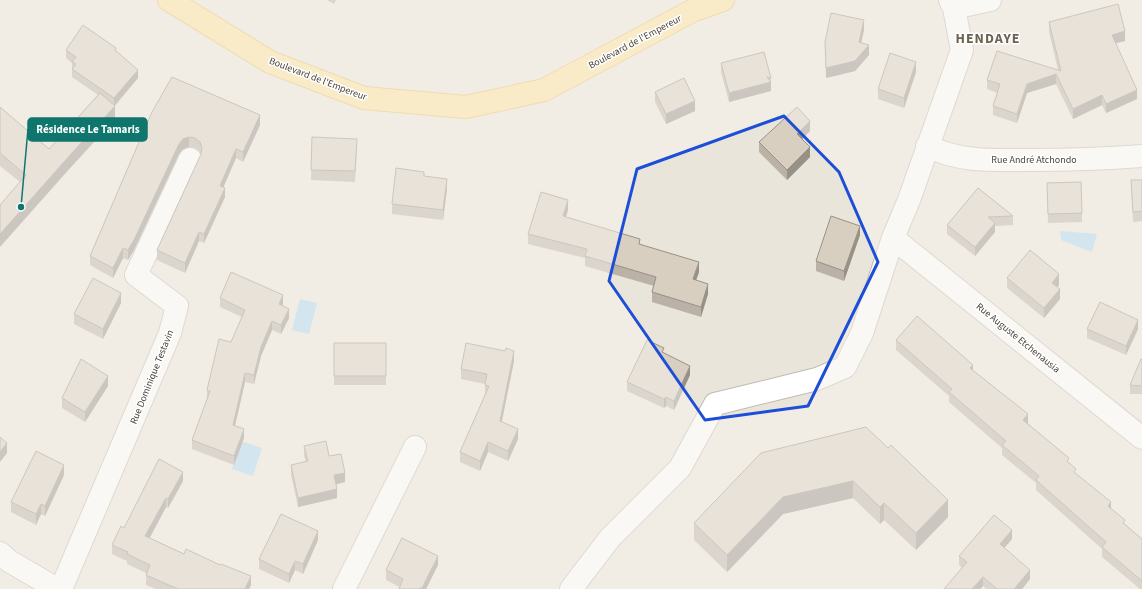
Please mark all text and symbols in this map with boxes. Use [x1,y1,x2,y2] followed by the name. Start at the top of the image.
[586,11,684,72] street label: Boulevard de l'Empereur
[956,29,1020,49] district label: HENDAYE
[267,54,369,104] street label: Boulevard de l'Empereur
[28,118,147,141] callout: Résidence Le Tamaris
[36,122,140,137] text: Résidence Le Tamaris
[991,153,1077,167] street label: Rue André Atchondo
[973,300,1063,376] street label: Rue Auguste Etchenausia
[127,328,177,426] street label: Rue Dominique Testavin

